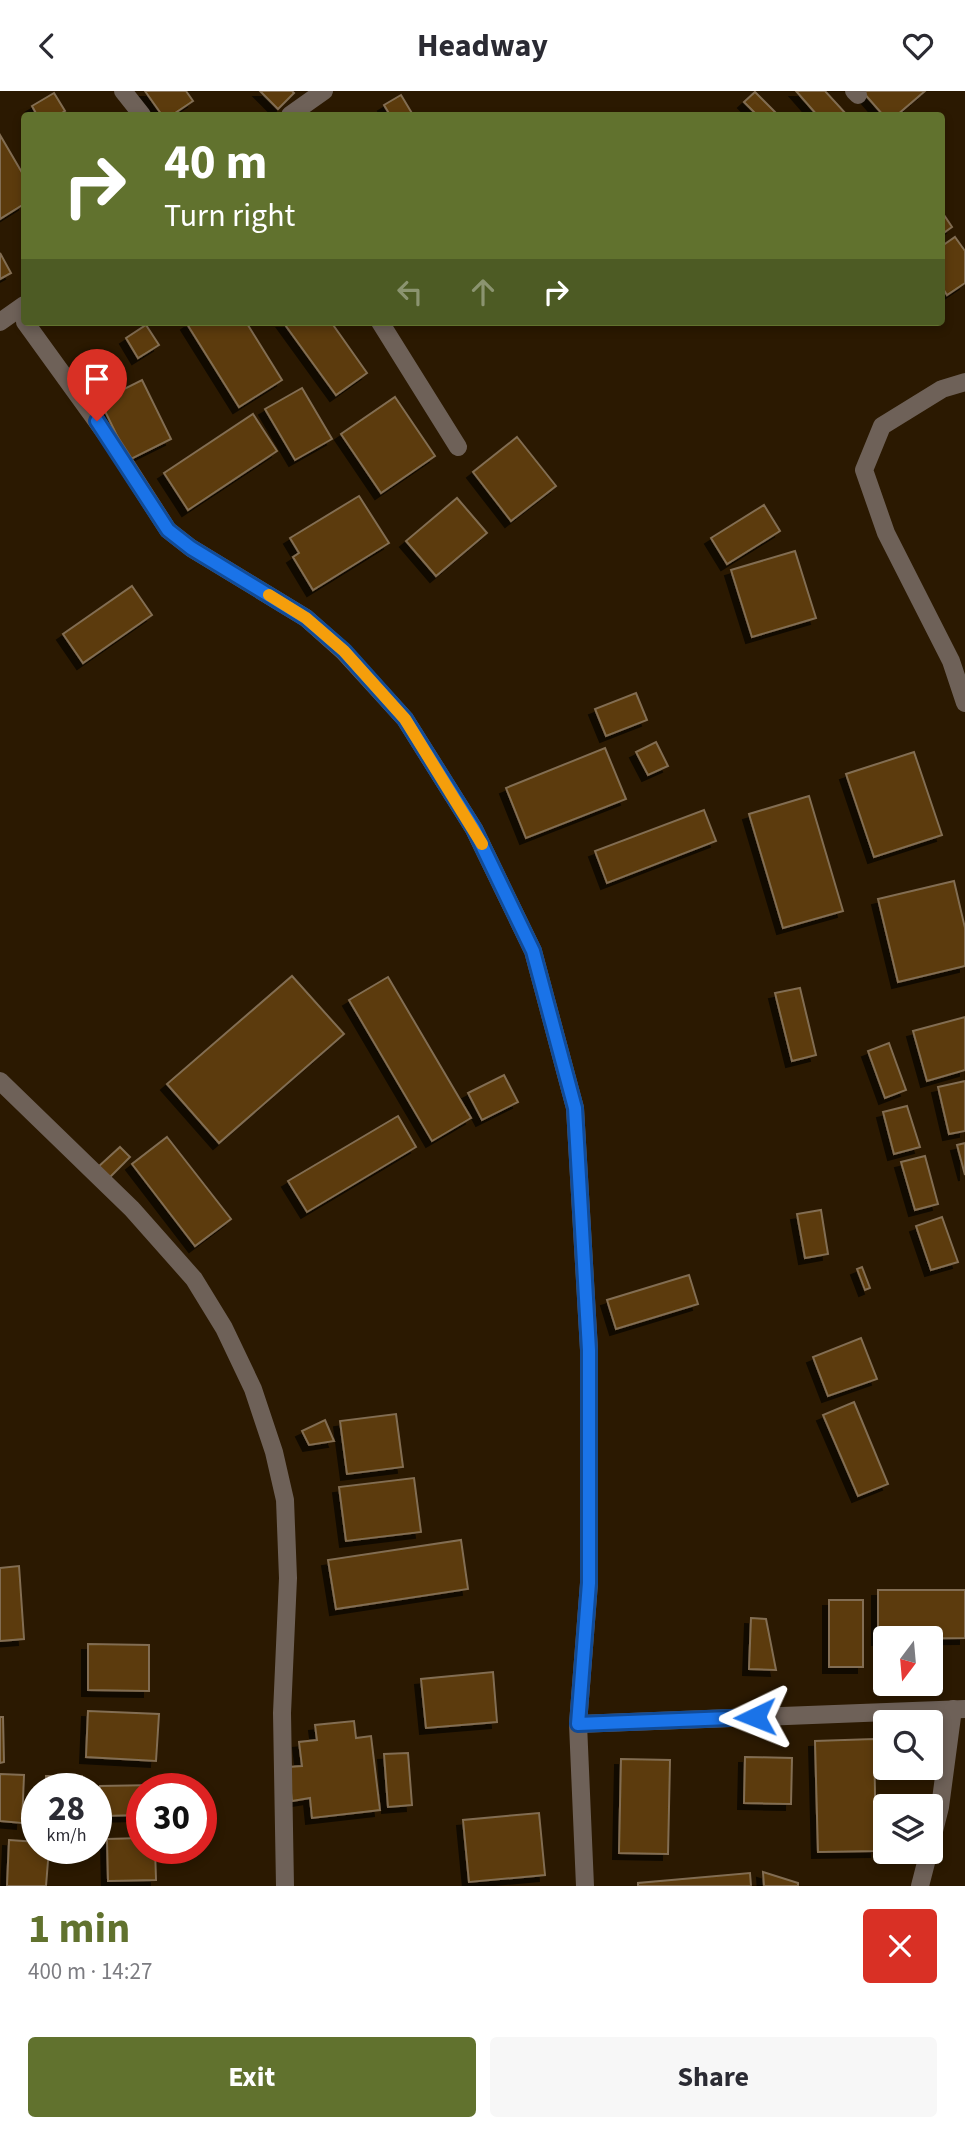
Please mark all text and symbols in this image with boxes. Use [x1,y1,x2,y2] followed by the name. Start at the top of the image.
[417,23,548,69] text: Headway
[28,27,66,65] icon: back
[899,27,937,65] icon: heart
[164,128,268,198] text: 40 m
[49,140,140,231] icon: right
[164,193,295,239] text: Turn right
[391,273,429,311] icon: left
[464,273,502,311] icon: ahead
[537,273,575,311] icon: right
[67,349,127,421] pin
[78,360,116,398] icon: arrive
[873,1626,943,1696] north arrow
[873,1626,943,1864] map controls
[718,1680,792,1754] position arrow
[873,1710,943,1780] button: search
[126,1773,217,1864] speed limit sign: 30
[48,1784,85,1834] text: 28
[873,1794,943,1864] button: layers
[47,1823,86,1848] text: km/h
[28,1899,130,1959] text: 1 min
[863,1909,937,1983] button: close
[28,1955,152,1988] text: 400 m · 14:27
[28,2037,476,2117] button: Exit
[490,2037,937,2117] button: Share

